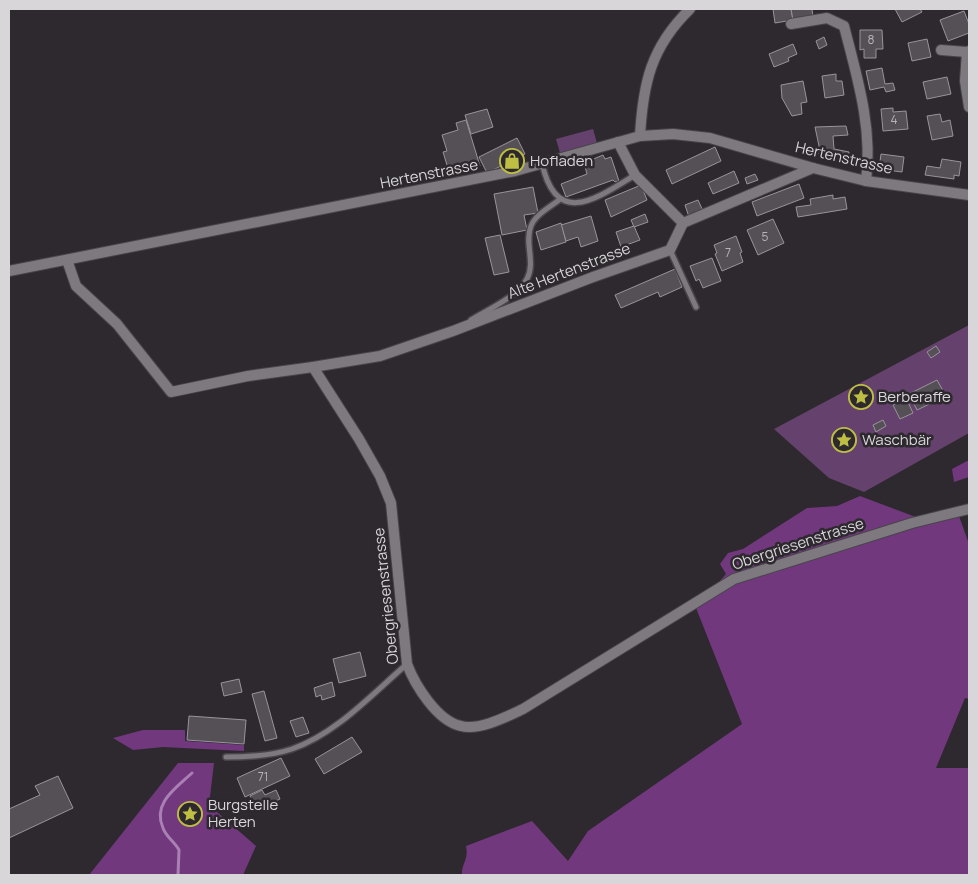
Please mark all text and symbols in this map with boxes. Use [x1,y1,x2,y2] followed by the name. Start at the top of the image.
[868,31,875,48] house number: 8
[890,111,898,128] house number: 4
[793,136,895,179] street label: Hertenstrasse
[499,148,525,174] shop icon: Hofladen
[530,150,593,171] place label: Hofladen
[378,154,480,193] street label: Hertenstrasse
[762,228,769,245] house number: 5
[504,237,633,304] street label: Alte Hertenstrasse
[725,244,731,261] house number: 7
[848,384,874,410] place icon: Berberaffe
[878,386,951,407] place label: Berberaffe
[831,427,857,453] place icon: Waschbär
[862,429,932,450] place label: Waschbär
[729,512,867,575] street label: Obergriesenstrasse
[368,526,403,665] street label: Obergriesenstrasse
[258,768,268,785] house number: 71
[208,794,278,832] place label: Burgstelle Herten
[177,801,203,827] place icon: Burgstelle Herten

